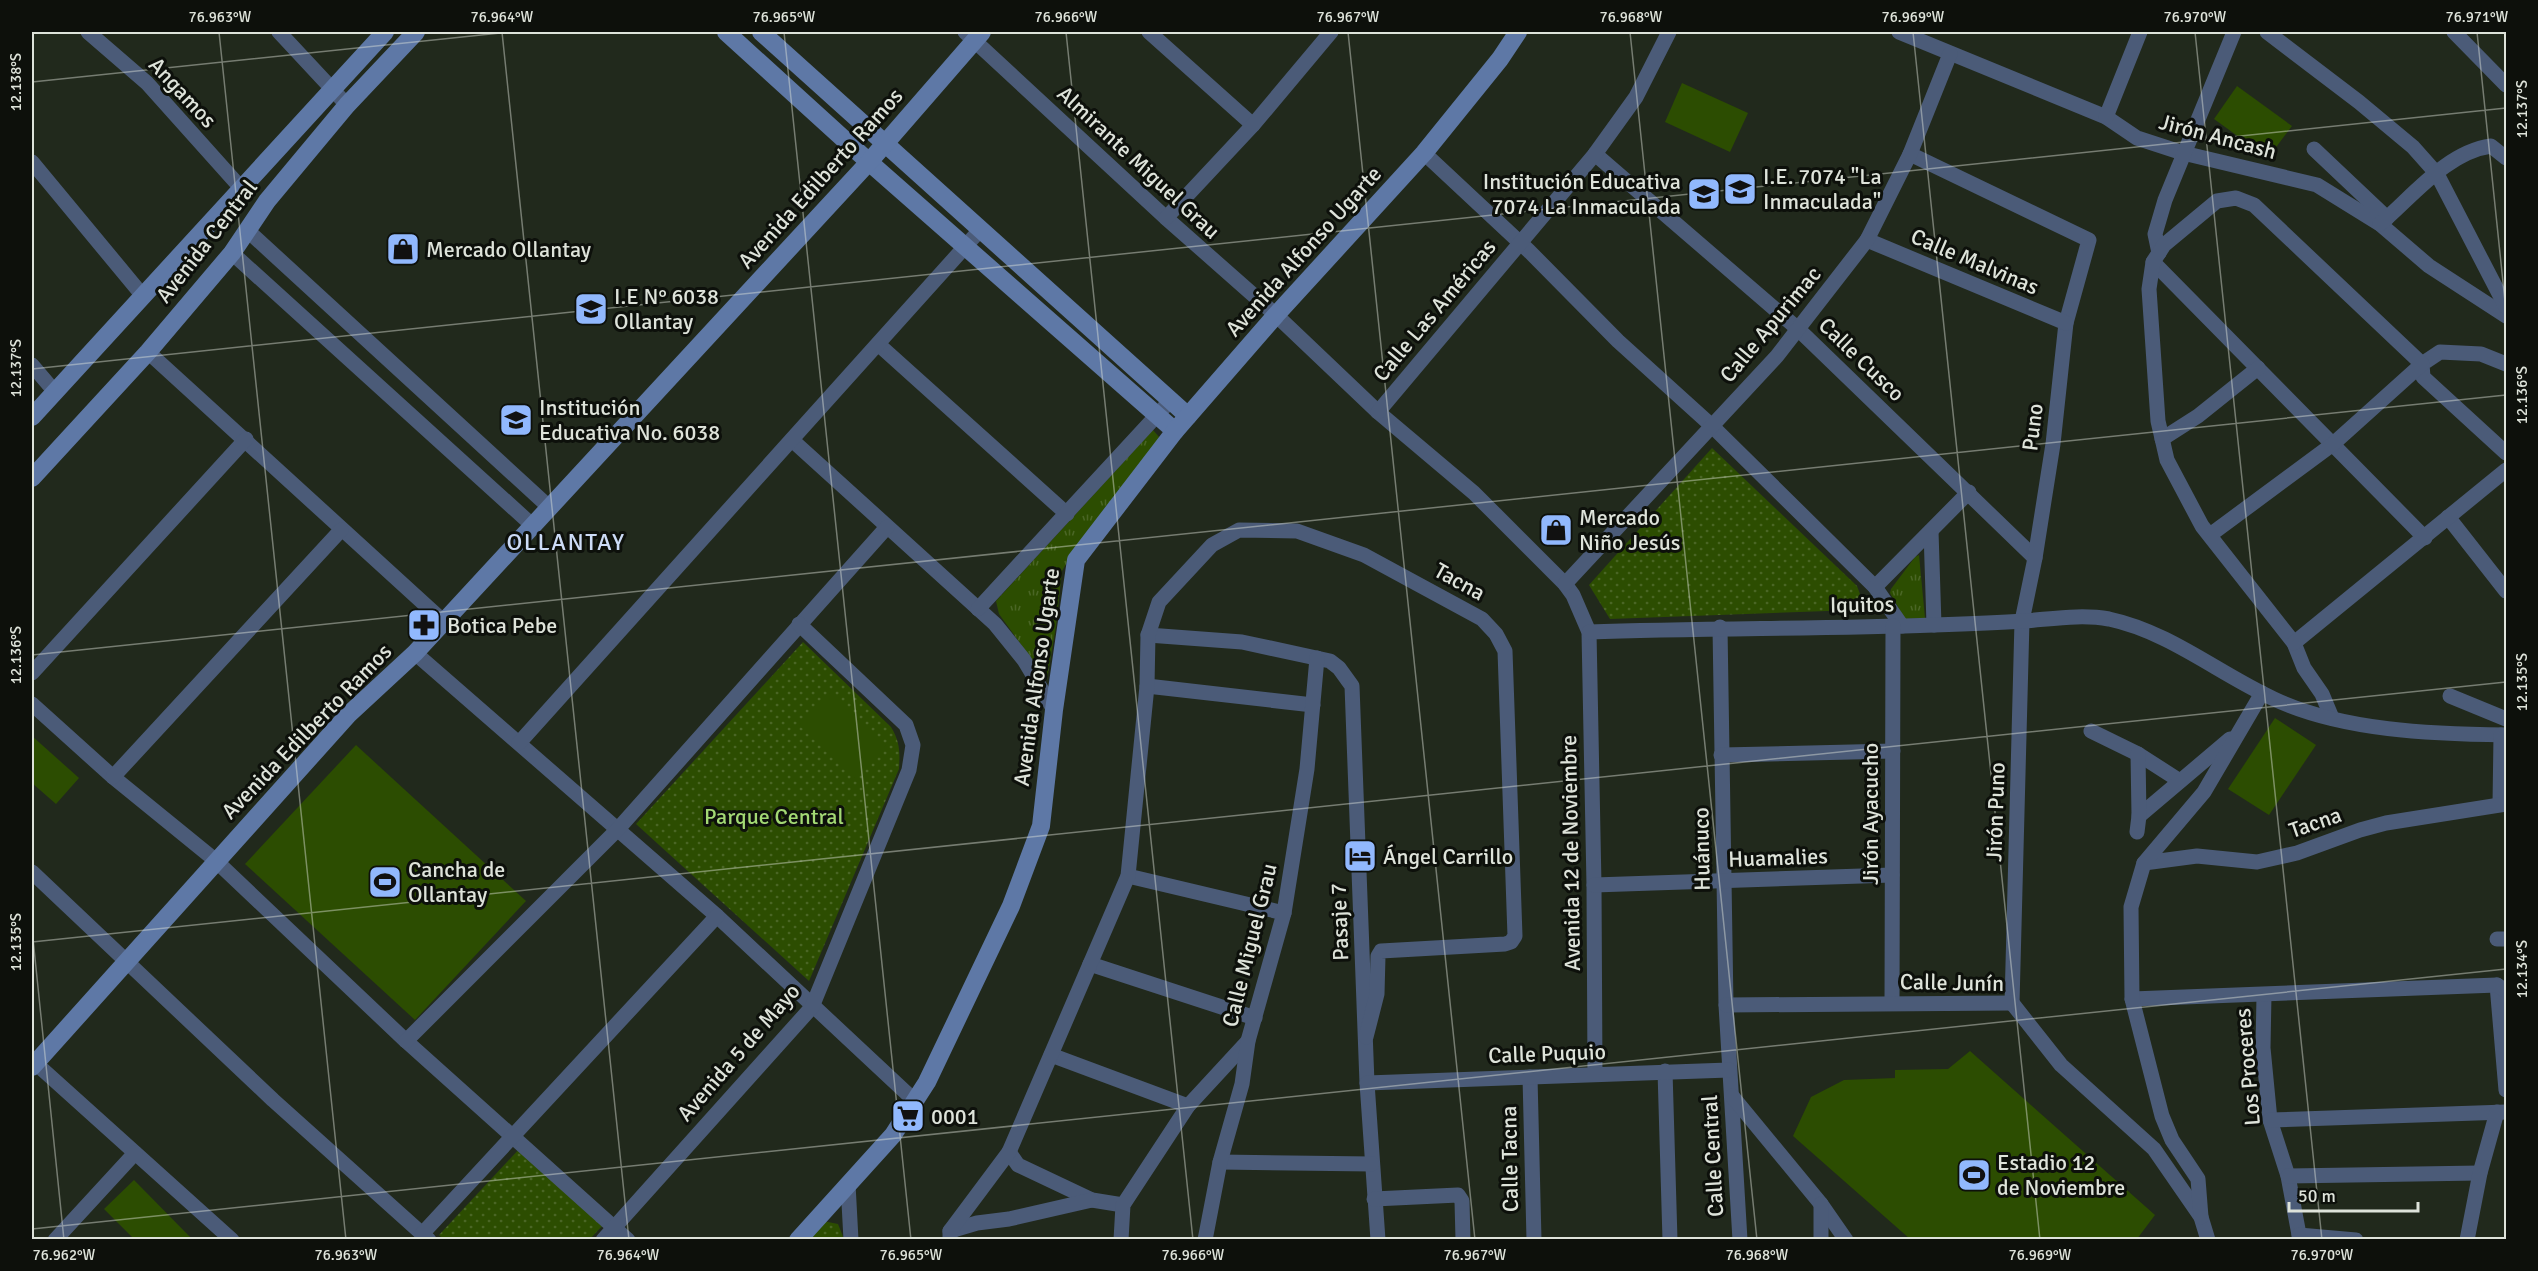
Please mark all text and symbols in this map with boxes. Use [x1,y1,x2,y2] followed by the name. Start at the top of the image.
[189,8,252,26] text: 76.963°W
[471,8,534,26] text: 76.964°W
[753,8,816,26] text: 76.965°W
[1035,8,1098,26] text: 76.966°W
[1317,8,1380,26] text: 76.967°W
[1600,8,1663,26] text: 76.968°W
[1882,8,1945,26] text: 76.969°W
[2164,8,2227,26] text: 76.970°W
[2446,8,2509,26] text: 76.971°W
[143,51,222,133] street label: Angamos
[7,53,25,111] text: 12.138°S
[1052,80,1226,245] street label: Almirante Miguel Grau
[2513,80,2531,138] text: 12.137°S
[732,83,908,274] street label: Avenida Edilberto Ramos
[2156,108,2280,165] street label: Jirón Ancash
[1220,161,1387,342] street label: Avenida Alfonso Ugarte
[1763,163,1882,215] place label: I.E. 7074 "La Inmaculada"
[1483,168,1681,220] place label: Institución Educativa 7074 La Inmaculada
[1722,171,1758,207] school or university icon: I.E. 7074 "La Inmaculada"
[150,174,263,308] street label: Avenida Central
[1686,176,1722,212] school or university icon: Institución Educativa 7074 La Inmaculada
[1907,222,2043,301] street label: Calle Malvinas
[385,231,421,267] shop icon: Mercado Ollantay
[1367,234,1502,387] street label: Calle Las Américas
[426,236,592,263] place label: Mercado Ollantay
[1714,261,1827,388] street label: Calle Apurimac
[614,283,719,335] place label: I.E N° 6038 Ollantay
[573,291,609,327] school or university icon: I.E N° 6038 Ollantay
[1813,312,1910,407] street label: Calle Cusco
[7,339,25,397] text: 12.137°S
[2513,366,2531,424] text: 12.136°S
[539,394,720,446] place label: Institución Educativa No. 6038
[498,402,534,438] school or university icon: Institución Educativa No. 6038
[2016,402,2049,452] street label: Puno
[1579,504,1680,556] place label: Mercado Niño Jesús
[1538,512,1574,548] shop icon: Mercado Niño Jesús
[506,527,626,557] district label: OLLANTAY
[1430,557,1490,606] street label: Tacna
[1008,566,1065,788] street label: Avenida Alfonso Ugarte
[1830,590,1894,619] street label: Iquitos
[406,607,442,643] pharmacy icon: Botica Pebe
[447,612,557,639] place label: Botica Pebe
[7,626,25,684] text: 12.136°S
[216,638,397,825] street label: Avenida Edilberto Ramos
[2513,653,2531,711] text: 12.135°S
[1555,735,1586,971] street label: Avenida 12 de Noviembre
[1857,743,1884,885] street label: Jirón Ayacucho
[1980,762,2011,862] street label: Jirón Puno
[2285,801,2345,844] street label: Tacna
[704,803,844,830] park label: Parque Central
[1687,807,1716,891] street label: Huánuco
[1342,838,1378,874] hotel icon: Ángel Carrillo
[1728,842,1828,873] street label: Huamalies
[1383,843,1513,870] place label: Ángel Carrillo
[408,856,505,908] place label: Cancha de Ollantay
[1216,861,1283,1030] street label: Calle Miguel Grau
[367,864,403,900] sports icon: Cancha de Ollantay
[1325,883,1354,961] street label: Pasaje 7
[7,913,25,971] text: 12.135°S
[2513,940,2531,998] text: 12.134°S
[1900,968,2004,997] street label: Calle Junín
[671,978,806,1127] street label: Avenida 5 de Mayo
[2229,1007,2266,1127] street label: Los Proceres
[1488,1038,1606,1069] street label: Calle Puquio
[1696,1094,1729,1218] street label: Calle Central
[890,1098,926,1134] supermarket icon: 0001
[931,1103,979,1130] place label: 0001
[1495,1106,1524,1212] street label: Calle Tacna
[1997,1149,2125,1201] place label: Estadio 12 de Noviembre
[1956,1157,1992,1193] sports icon: Estadio 12 de Noviembre
[2289,1175,2418,1213] scale bar
[2298,1185,2336,1207] text: 50 m
[33,1246,96,1264] text: 76.962°W
[315,1246,378,1264] text: 76.963°W
[597,1246,660,1264] text: 76.964°W
[880,1246,943,1264] text: 76.965°W
[1162,1246,1225,1264] text: 76.966°W
[1444,1246,1507,1264] text: 76.967°W
[1726,1246,1789,1264] text: 76.968°W
[2009,1246,2072,1264] text: 76.969°W
[2291,1246,2354,1264] text: 76.970°W

